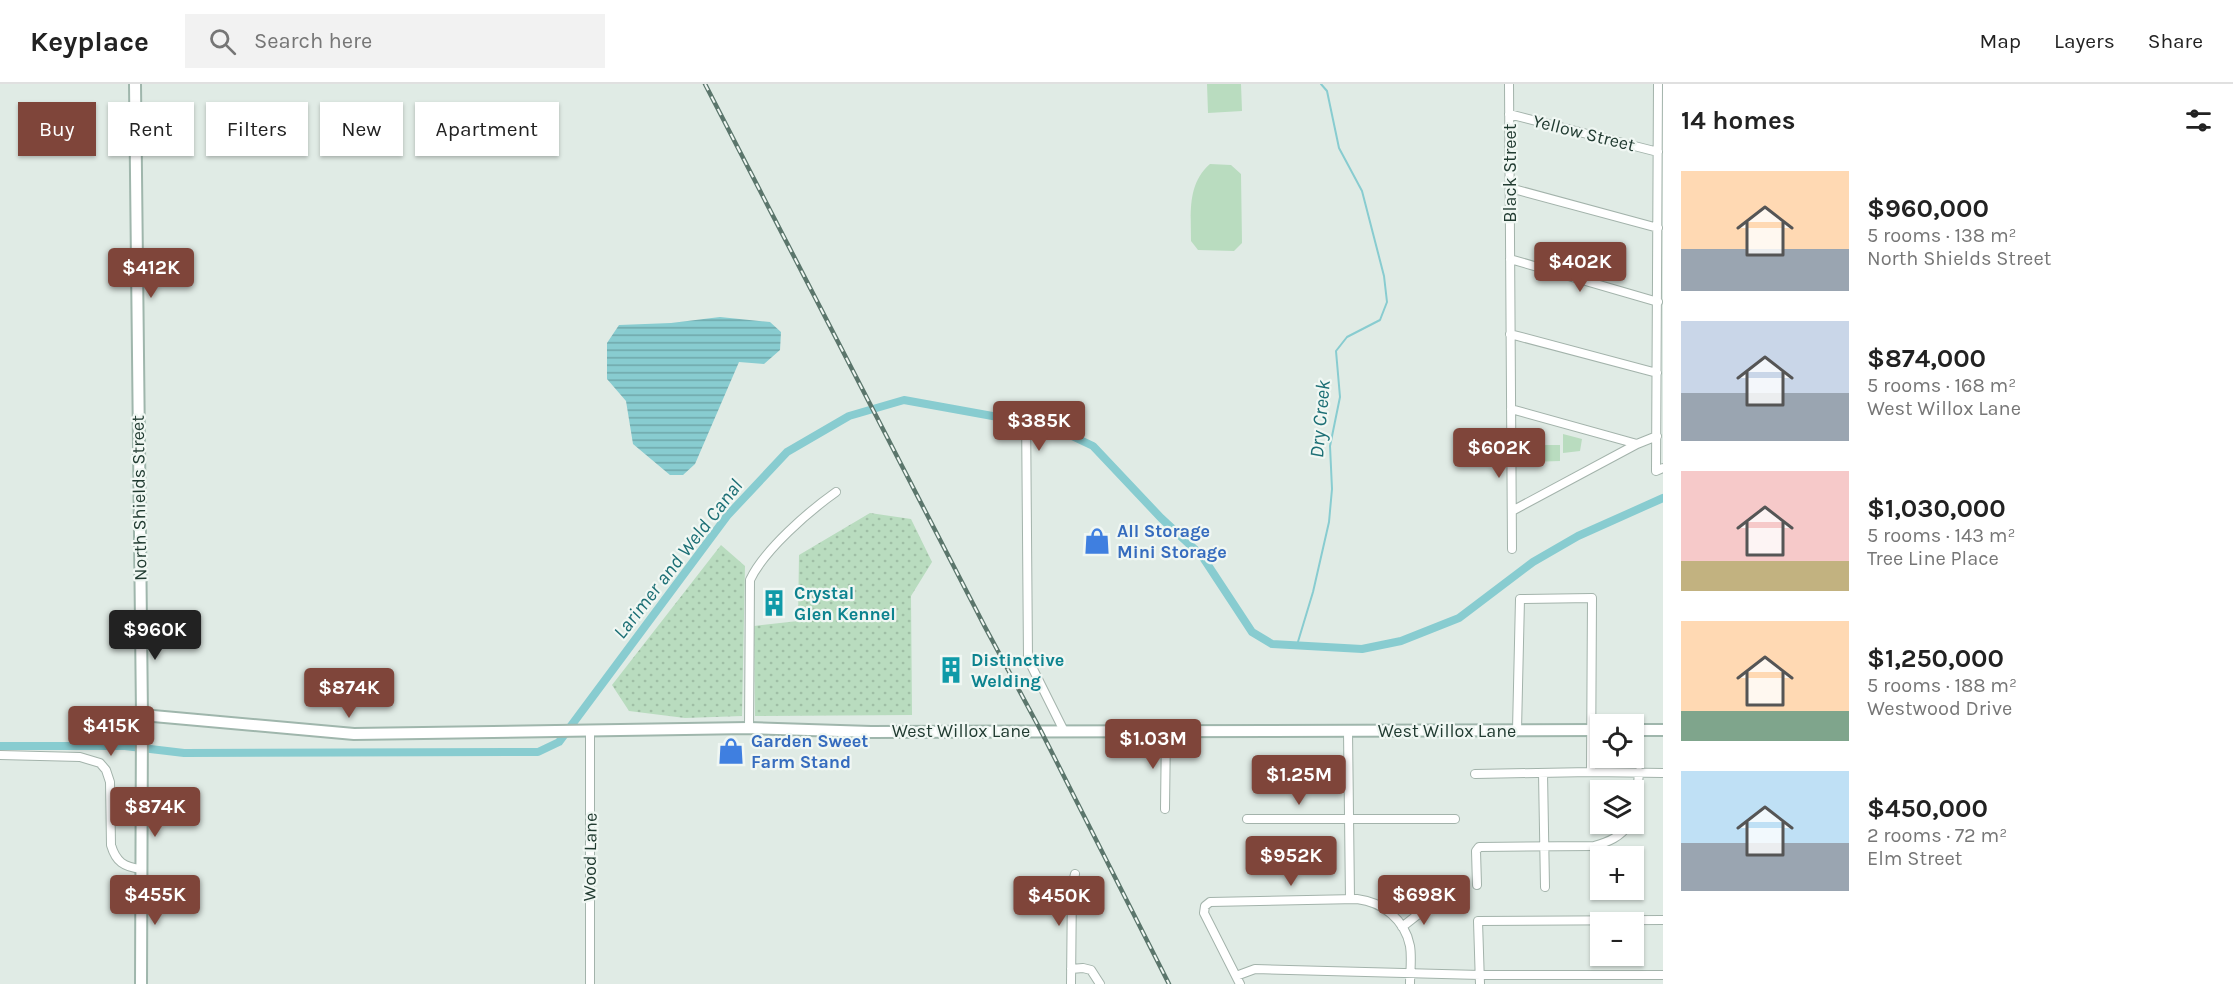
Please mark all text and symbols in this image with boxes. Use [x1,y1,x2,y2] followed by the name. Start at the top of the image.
[185,14,605,68] search box
[30,25,149,58] text: Keyplace
[206,25,239,58] icon: search
[254,28,372,54] text: Search here
[1979,29,2021,53] text: Map
[2054,29,2115,53] text: Layers
[2148,29,2203,53] text: Share
[18,102,96,156] chip: Buy
[108,102,194,156] chip: Rent
[206,102,308,156] chip: Filters
[320,102,403,156] chip: New
[415,102,559,156] chip: Apartment
[2182,104,2215,137] icon: filters
[1681,105,1795,136] text: 14 homes
[1531,110,1638,156] street label: Yellow Street
[1499,123,1521,223] street label: Black Street
[1867,193,1989,224] text: $960,000
[1729,195,1801,267] icon: home
[1867,224,2017,247] text: 5 rooms · 138 m²
[1538,242,1622,293] pin: $402K
[1867,247,2051,270] text: North Shields Street
[109,248,193,299] pin: $412K
[1548,250,1612,273] text: $402K
[122,256,180,279] text: $412K
[1867,343,1986,374] text: $874,000
[1729,345,1801,417] icon: home
[1867,374,2016,397] text: 5 rooms · 168 m²
[1305,378,1335,459] water label: Dry Creek
[1867,397,2021,420] text: West Willox Lane
[997,401,1081,452] pin: $385K
[1007,409,1071,432] text: $385K
[127,415,151,581] street label: North Shields Street
[1457,428,1541,479] pin: $602K
[1467,436,1531,459] text: $602K
[609,475,747,643] water label: Larimer and Weld Canal
[1867,493,2006,524] text: $1,030,000
[1729,495,1801,567] icon: home
[1117,520,1227,563] place label: All Storage Mini Storage
[1867,524,2016,547] text: 5 rooms · 143 m²
[1082,526,1112,556] shop icon: All Storage Mini Storage
[1867,547,1999,570] text: Tree Line Place
[794,582,896,625] place label: Crystal Glen Kennel
[759,588,789,618] building icon: Crystal Glen Kennel
[113,610,197,661] pin: $960K
[123,618,187,641] text: $960K
[1867,643,2004,674] text: $1,250,000
[1729,645,1801,717] icon: home
[971,649,1064,692] place label: Distinctive Welding
[936,655,966,685] building icon: Distinctive Welding
[307,668,391,719] pin: $874K
[1867,674,2017,697] text: 5 rooms · 188 m²
[318,676,380,699] text: $874K
[1867,697,2012,720] text: Westwood Drive
[69,706,153,757] pin: $415K
[82,714,140,737] text: $415K
[1590,714,1644,966] map controls
[1590,714,1644,768] button: locate
[1104,719,1202,770] pin: $1.03M
[892,720,1030,742] street label: West Willox Lane
[1378,720,1516,742] street label: West Willox Lane
[1119,727,1187,750] text: $1.03M
[751,730,868,773] place label: Garden Sweet Farm Stand
[716,736,746,766] shop icon: Garden Sweet Farm Stand
[1250,755,1348,806] pin: $1.25M
[1266,763,1332,786] text: $1.25M
[1590,780,1644,834] button: layers
[113,787,197,838] pin: $874K
[1867,793,1988,824] text: $450,000
[124,795,186,818] text: $874K
[1729,795,1801,867] icon: home
[578,813,602,901] street label: Wood Lane
[1867,824,2007,847] text: 2 rooms · 72 m²
[1249,836,1333,887] pin: $952K
[1260,844,1322,867] text: $952K
[1590,846,1644,900] button: +
[1867,847,1962,870] text: Elm Street
[113,875,197,926] pin: $455K
[1382,875,1466,926] pin: $698K
[1017,876,1101,927] pin: $450K
[124,883,186,906] text: $455K
[1392,883,1456,906] text: $698K
[1027,884,1091,907] text: $450K
[1590,912,1644,966] button: −

